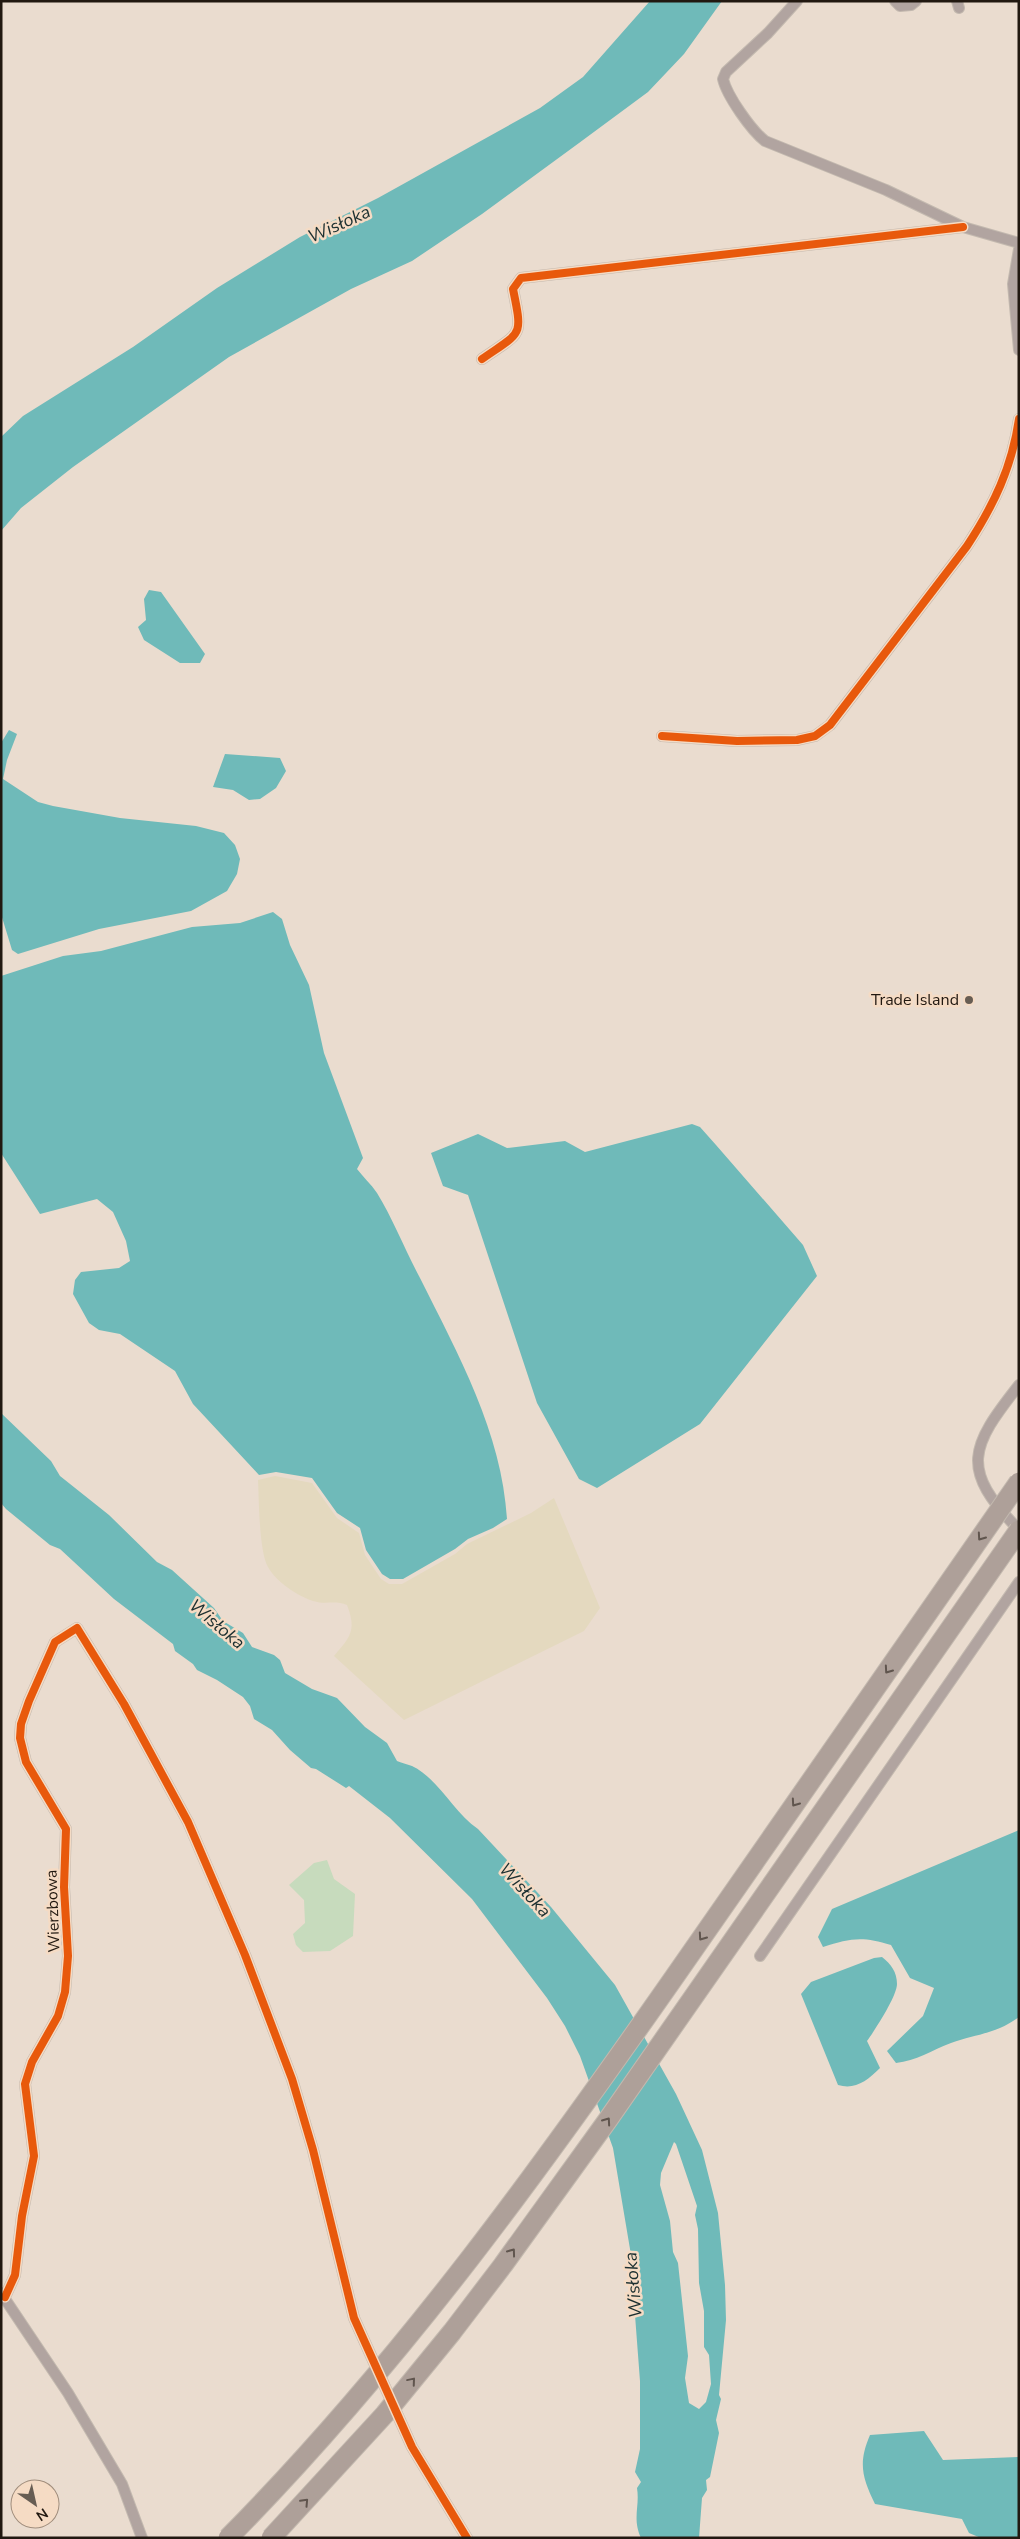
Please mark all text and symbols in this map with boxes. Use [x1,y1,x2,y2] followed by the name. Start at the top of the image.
[304,200,374,248] water label: Wisłoka
[871,989,959,1011] place label: Trade Island
[963,994,975,1006] marker: Trade Island
[978,1531,987,1540] one-way arrow
[184,1593,250,1655] water label: Wisłoka
[885,1664,894,1674] one-way arrow
[792,1797,801,1807] one-way arrow
[494,1858,556,1922] water label: Wisłoka
[41,1869,65,1953] street label: Wierzbowa
[699,1931,708,1940] one-way arrow
[601,2117,610,2126] one-way arrow
[506,2249,515,2258] one-way arrow
[618,2251,648,2319] water label: Wisłoka
[407,2377,416,2386] one-way arrow
[10,2479,60,2529] north arrow
[299,2499,308,2508] one-way arrow
[32,2504,52,2525] text: N

